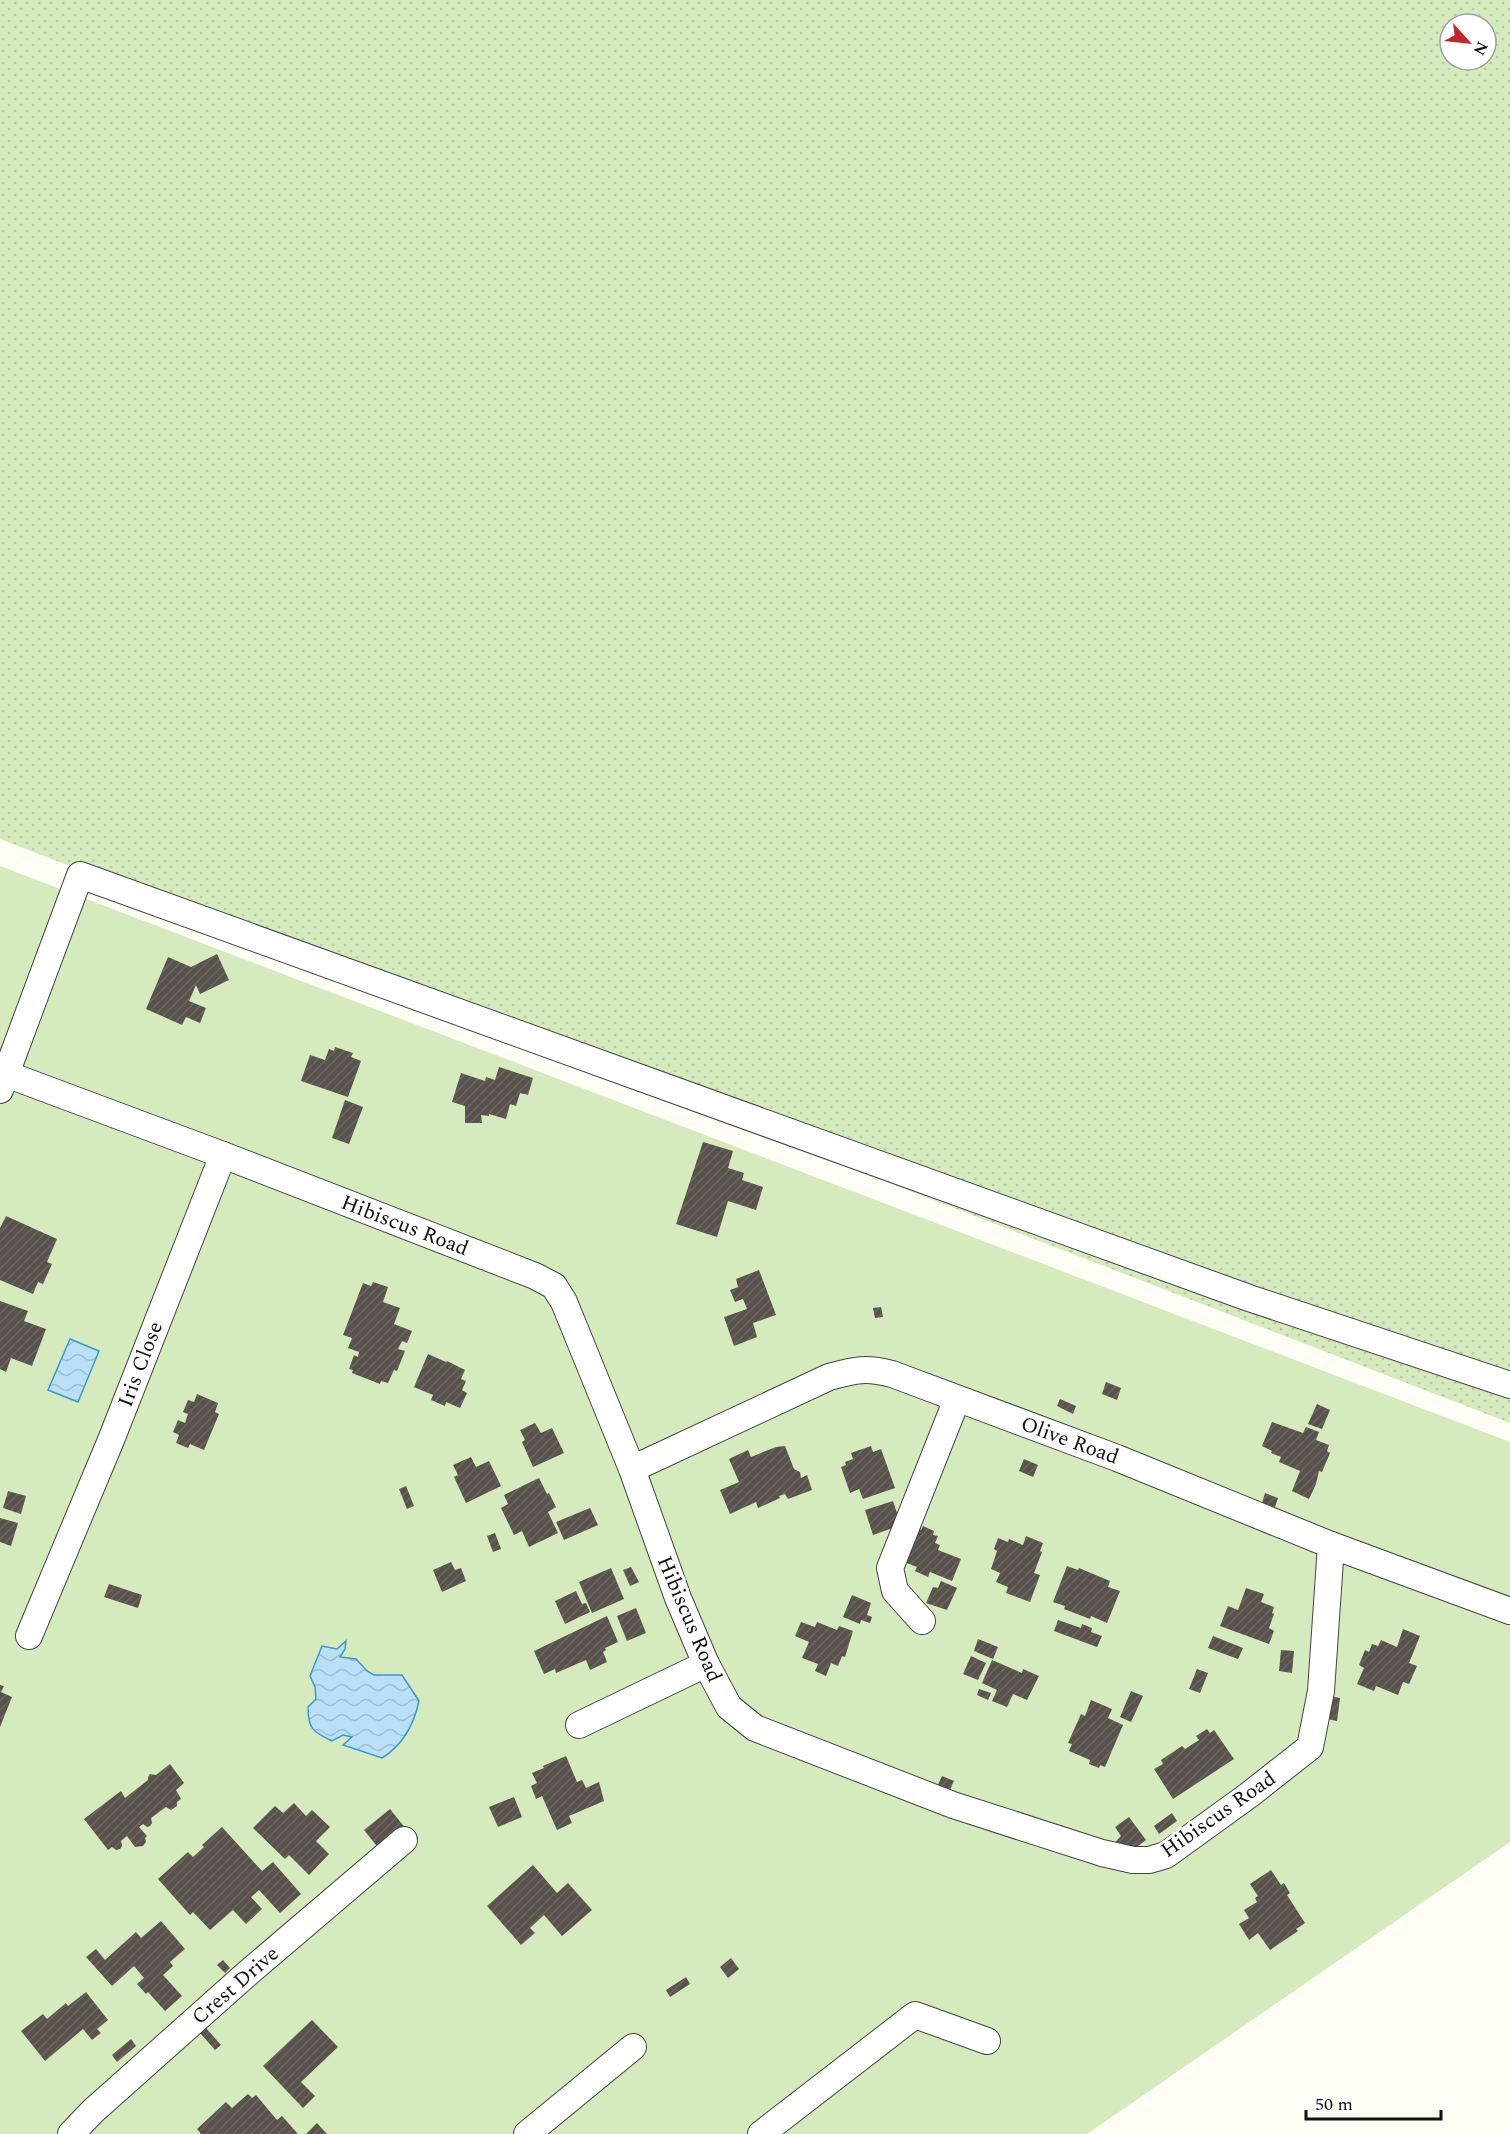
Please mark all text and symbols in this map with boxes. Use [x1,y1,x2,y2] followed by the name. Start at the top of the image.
[1438,12,1498,72] north arrow
[1467,37,1494,60] text: N
[336,1187,473,1265] street label: Hibiscus Road
[110,1317,172,1412] street label: Iris Close
[1016,1408,1123,1474] street label: Olive Road
[648,1551,730,1688] street label: Hibiscus Road
[1154,1763,1283,1866] street label: Hibiscus Road
[185,1939,286,2033] street label: Crest Drive
[1306,2083,1441,2121] scale bar
[1315,2091,1353,2118] text: 50 m

